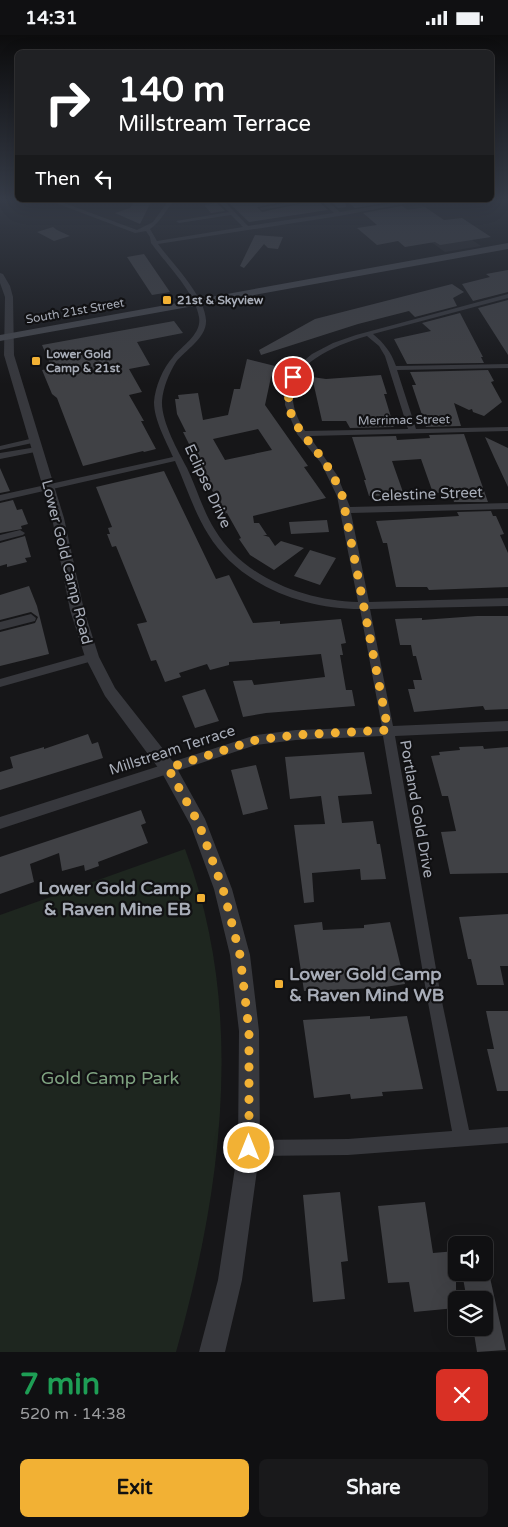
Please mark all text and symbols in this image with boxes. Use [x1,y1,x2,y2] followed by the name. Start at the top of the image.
[25,7,78,29] text: 14:31
[118,69,225,111] text: 140 m
[35,70,100,135] icon: right
[118,111,311,137] text: Millstream Terrace
[90,165,118,193] icon: left
[35,168,80,190] text: Then
[177,293,264,308] place label: 21st & Skyview
[161,294,173,306] marker: 21st & Skyview
[25,295,126,327] street label: South 21st Street
[46,347,120,376] place label: Lower Gold Camp & 21st
[30,355,42,367] marker: Lower Gold Camp & 21st
[272,356,314,398] pin
[279,363,307,391] icon: arrive
[358,412,451,428] street label: Merrimac Street
[181,441,235,531] street label: Eclipse Drive
[38,478,96,646] street label: Lower Gold Camp Road
[371,483,483,505] street label: Celestine Street
[107,721,237,779] street label: Millstream Terrace
[396,739,438,879] street label: Portland Gold Drive
[38,877,191,920] place label: Lower Gold Camp & Raven Mine EB
[195,892,207,904] marker: Lower Gold Camp & Raven Mine EB
[289,963,444,1006] place label: Lower Gold Camp & Raven Mind WB
[273,978,285,990] marker: Lower Gold Camp & Raven Mind WB
[41,1067,180,1089] park label: Gold Camp Park
[222,1121,274,1173] position arrow
[448,1236,493,1336] map controls
[448,1236,493,1281] button: sound
[448,1291,493,1336] button: layers
[20,1366,100,1403] text: 7 min
[436,1369,488,1421] button: close
[20,1404,126,1424] text: 520 m · 14:38
[20,1459,249,1517] button: Exit
[259,1459,488,1517] button: Share

